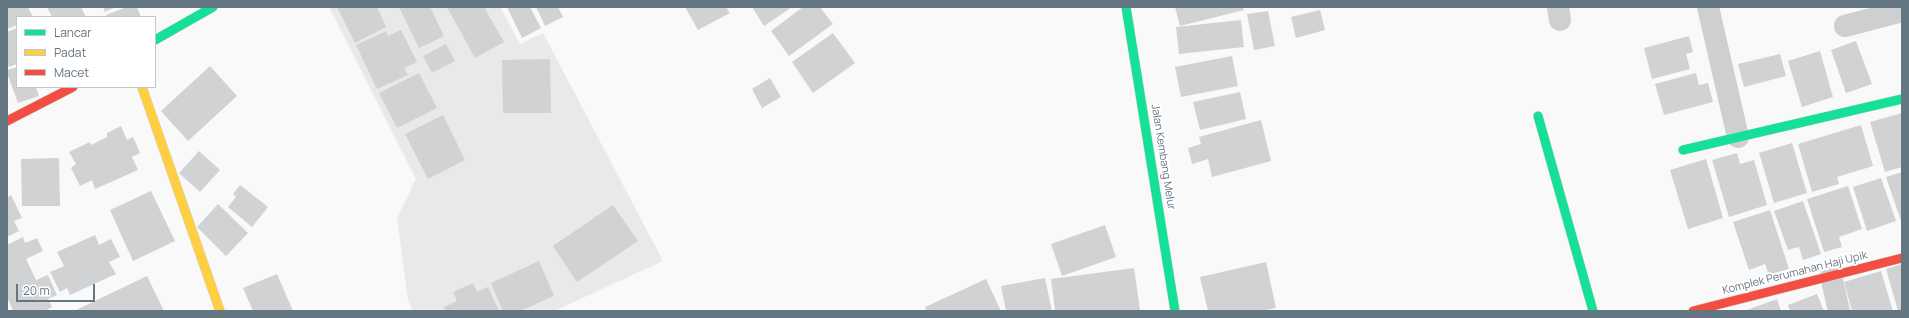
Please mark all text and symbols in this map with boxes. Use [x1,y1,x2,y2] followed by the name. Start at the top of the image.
[16,16,156,88] legend
[54,24,91,41] text: Lancar
[54,44,86,61] text: Padat
[54,64,89,81] text: Macet
[1148,103,1178,211] street label: Jalan Kembang Melur
[1721,249,1869,297] street label: Komplek Perumahan Haji Upik
[18,276,97,302] scale bar
[23,282,50,299] text: 20 m

